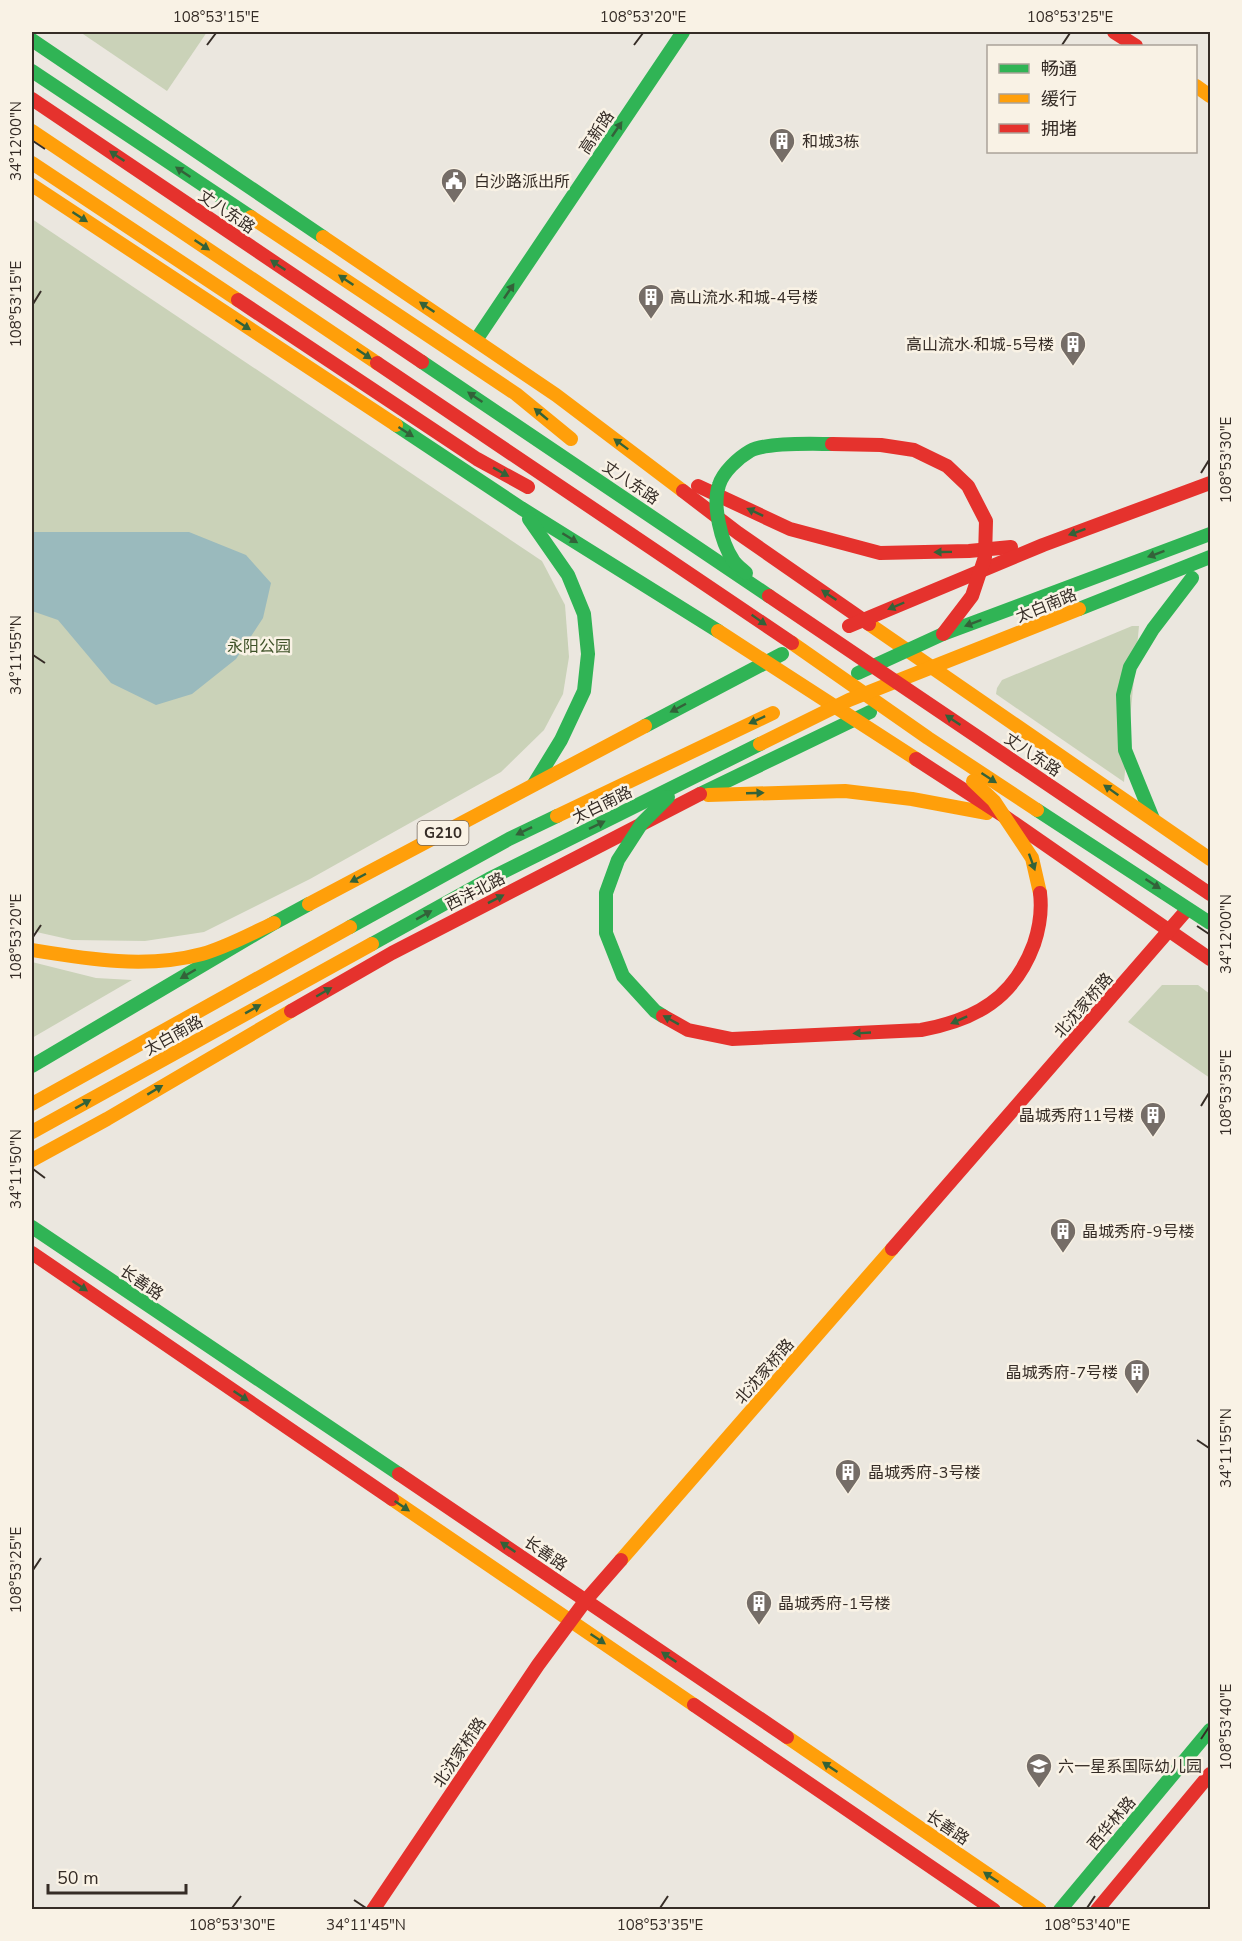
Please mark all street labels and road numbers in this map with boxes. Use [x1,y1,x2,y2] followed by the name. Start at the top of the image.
[574,107,619,159] street label: 高新路
[194,185,259,239] street label: 丈八东路
[598,456,663,510] street label: 丈八东路
[1013,584,1080,628] street label: 太白南路
[1000,728,1065,782] street label: 丈八东路
[569,781,636,829] street label: 太白南路
[418,821,468,845] road number: G210
[442,868,509,916] street label: 西沣北路
[1049,968,1118,1043] street label: 北沈家桥路
[140,1011,207,1061] street label: 太白南路
[115,1260,167,1305] street label: 长善路
[730,1334,799,1409] street label: 北沈家桥路
[519,1531,571,1576] street label: 长善路
[428,1713,491,1792] street label: 北沈家桥路
[1083,1792,1141,1855] street label: 西华林路
[921,1805,973,1850] street label: 长善路

